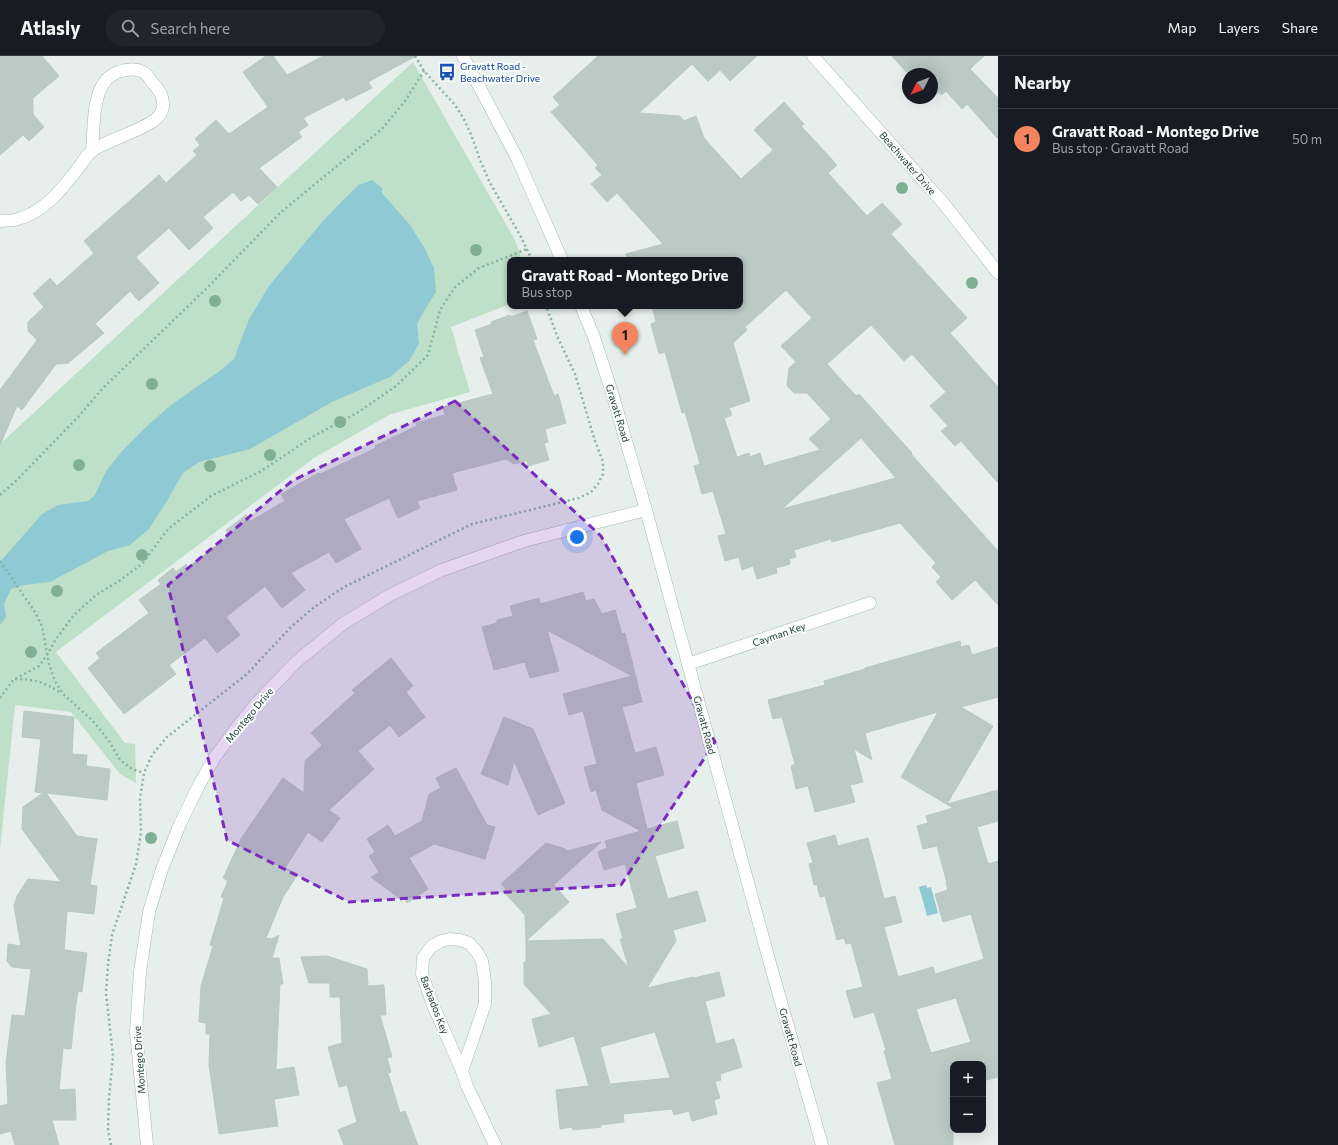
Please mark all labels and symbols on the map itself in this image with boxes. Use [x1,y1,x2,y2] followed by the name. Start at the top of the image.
[460,60,540,84] place label: Gravatt Road - Beachwater Drive
[437,62,457,82] bus stop icon: Gravatt Road - Beachwater Drive
[902,68,938,104] north arrow
[877,129,939,197] street label: Beachwater Drive
[612,322,638,355] pin: 1
[603,383,633,444] street label: Gravatt Road
[567,527,587,547] your location
[751,619,807,649] street label: Cayman Key
[223,685,275,745] street label: Montego Drive
[691,694,719,756] street label: Gravatt Road
[418,974,452,1036] street label: Barbados Key
[777,1006,805,1068] street label: Gravatt Road
[131,1026,147,1094] street label: Montego Drive

